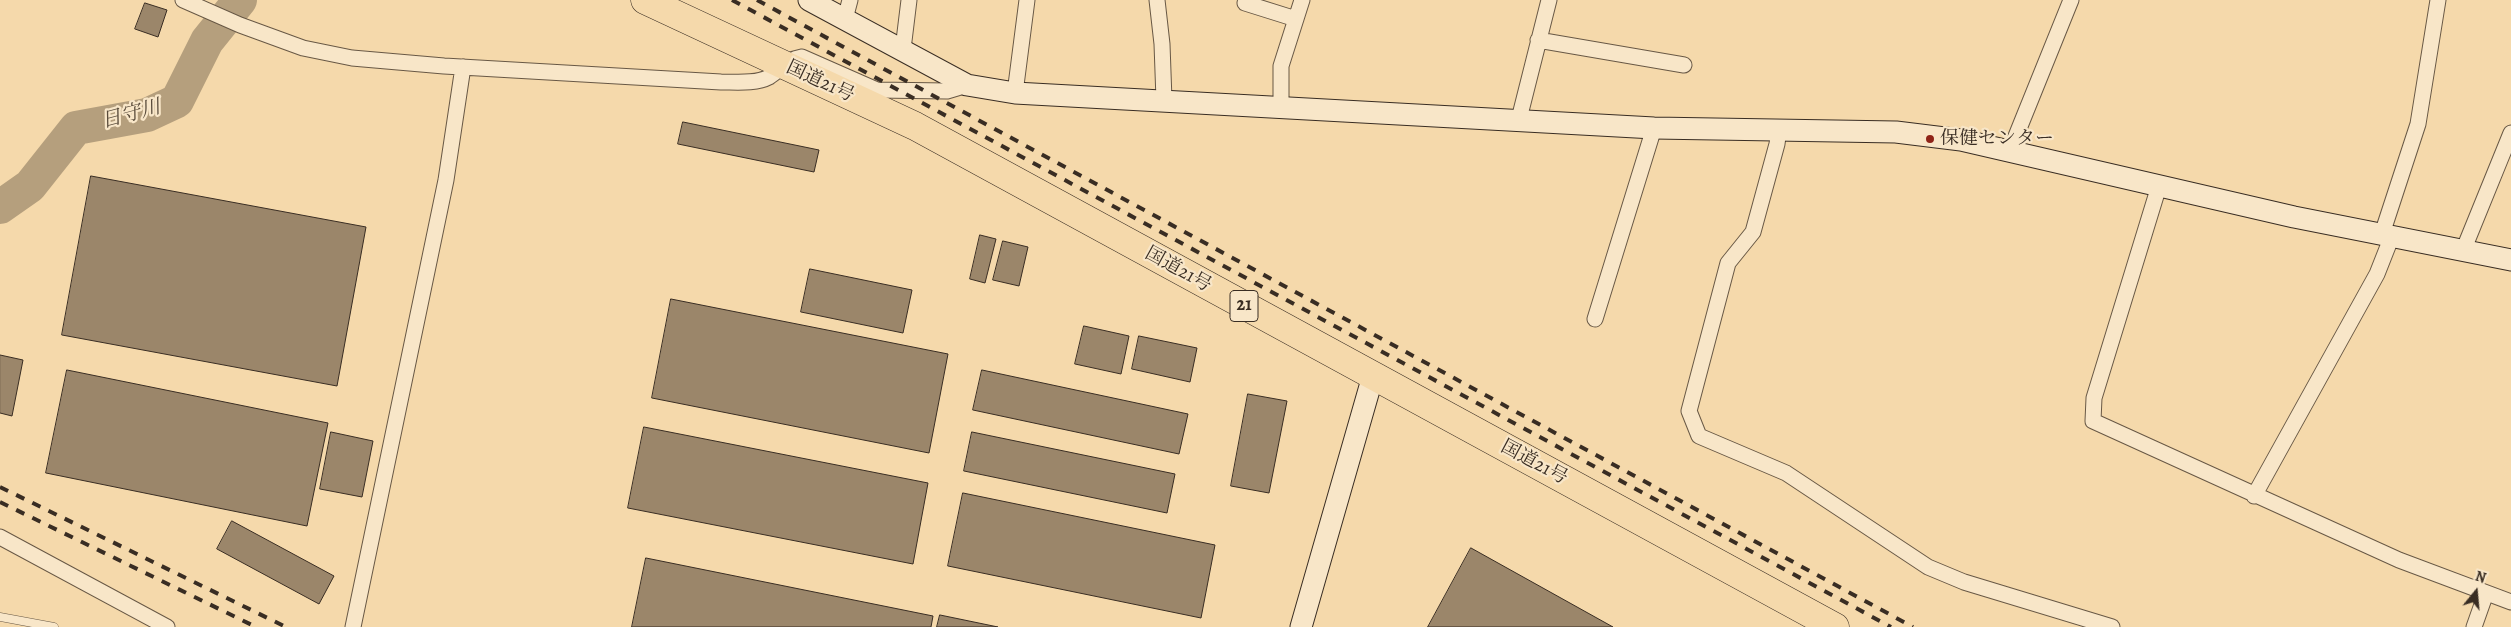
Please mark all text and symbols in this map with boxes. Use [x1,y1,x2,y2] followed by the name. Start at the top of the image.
[782,56,858,108] street label: 国道21号
[99,96,163,134] water label: 日守川
[1940,128,2054,150] place label: 保健センター
[1924,133,1936,145] marker: 保健センター
[1141,242,1215,298] street label: 国道21号
[1230,290,1258,322] road number: 21
[1497,436,1571,490] street label: 国道21号
[2451,567,2501,617] north arrow
[2473,567,2488,588] text: N

